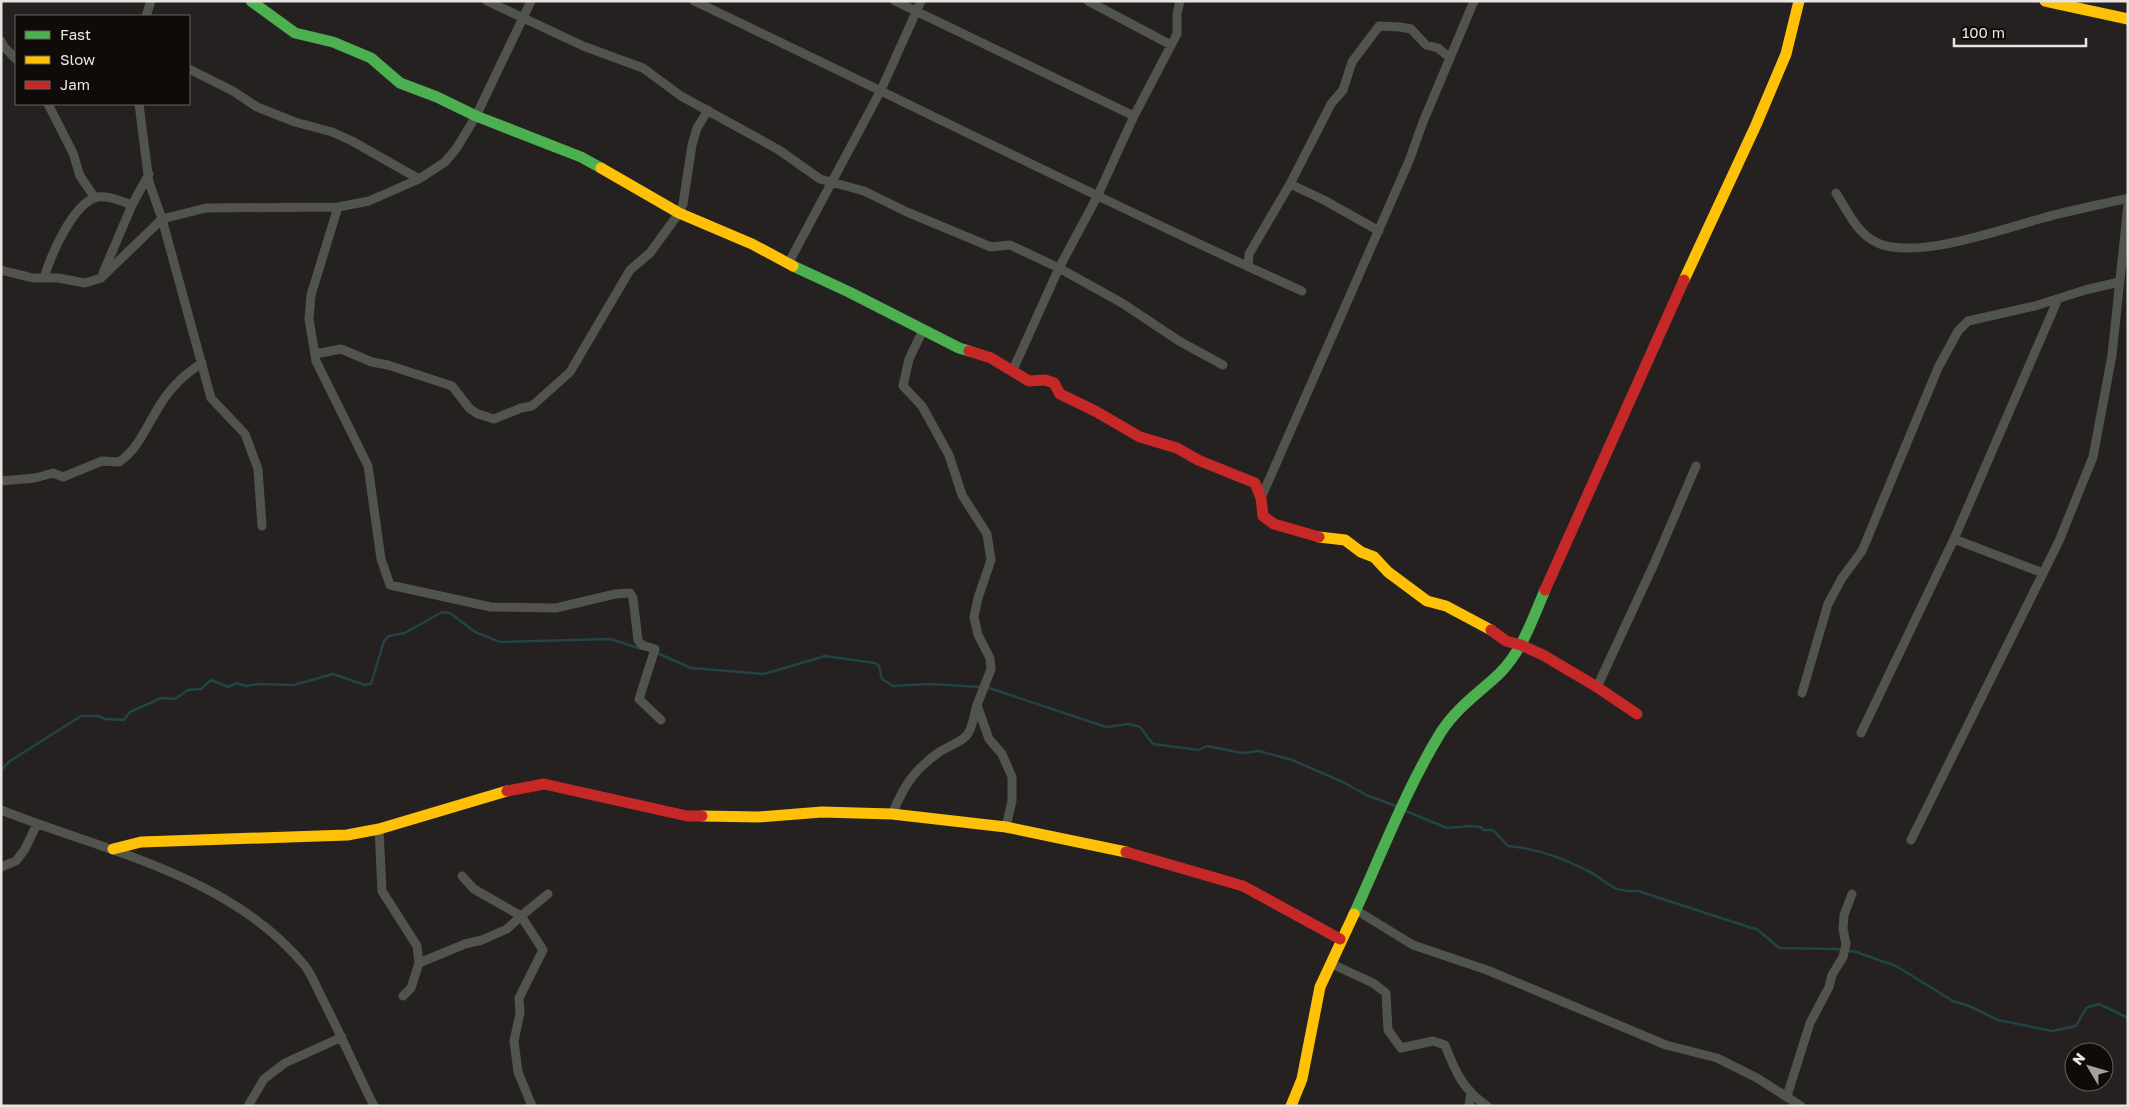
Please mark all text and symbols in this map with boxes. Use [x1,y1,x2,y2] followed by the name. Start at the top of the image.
[15,15,190,105] legend
[1954,15,2086,47] scale bar
[1962,23,2005,41] text: 100 m
[60,25,91,43] text: Fast
[60,50,95,68] text: Slow
[60,75,90,93] text: Jam
[2064,1042,2114,1092] north arrow
[2068,1049,2088,1068] text: N

